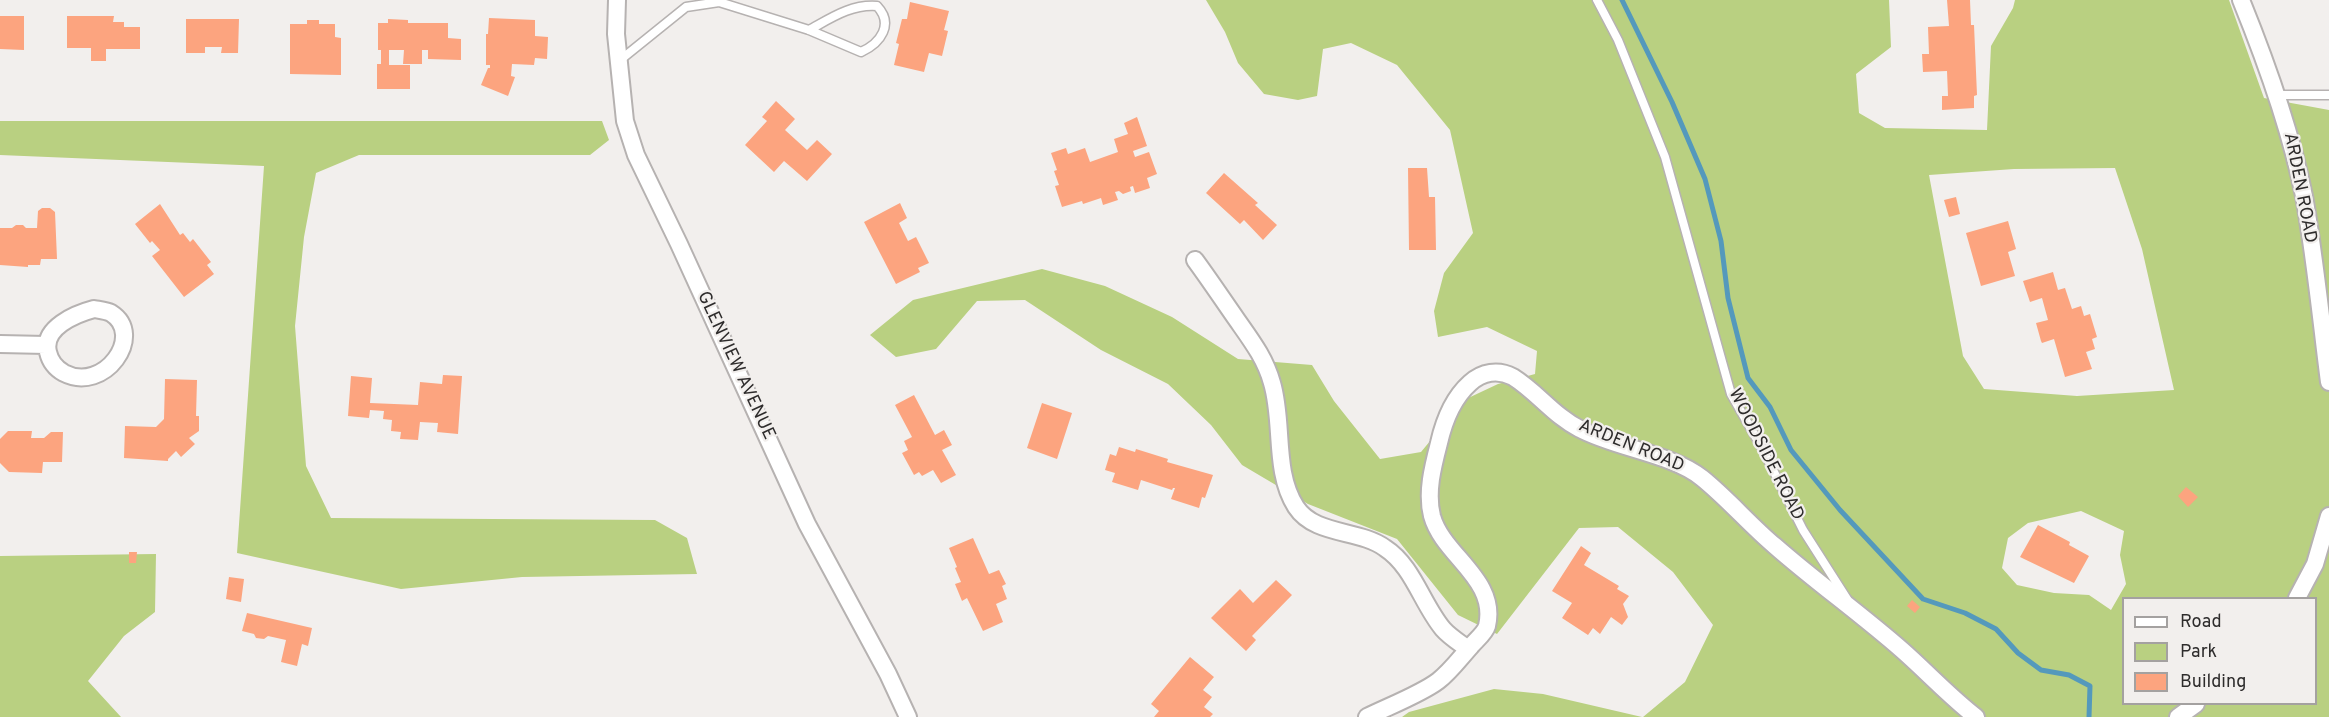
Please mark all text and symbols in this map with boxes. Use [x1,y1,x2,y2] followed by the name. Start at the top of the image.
[2278,131,2320,245] street label: ARDEN ROAD
[691,288,779,444] street label: GLENVIEW AVENUE
[1722,385,1808,525] street label: WOODSIDE ROAD
[1575,416,1687,478] street label: ARDEN ROAD
[2122,597,2317,705] legend
[2180,611,2222,634] text: Road
[2180,641,2217,664] text: Park
[2180,671,2246,694] text: Building

